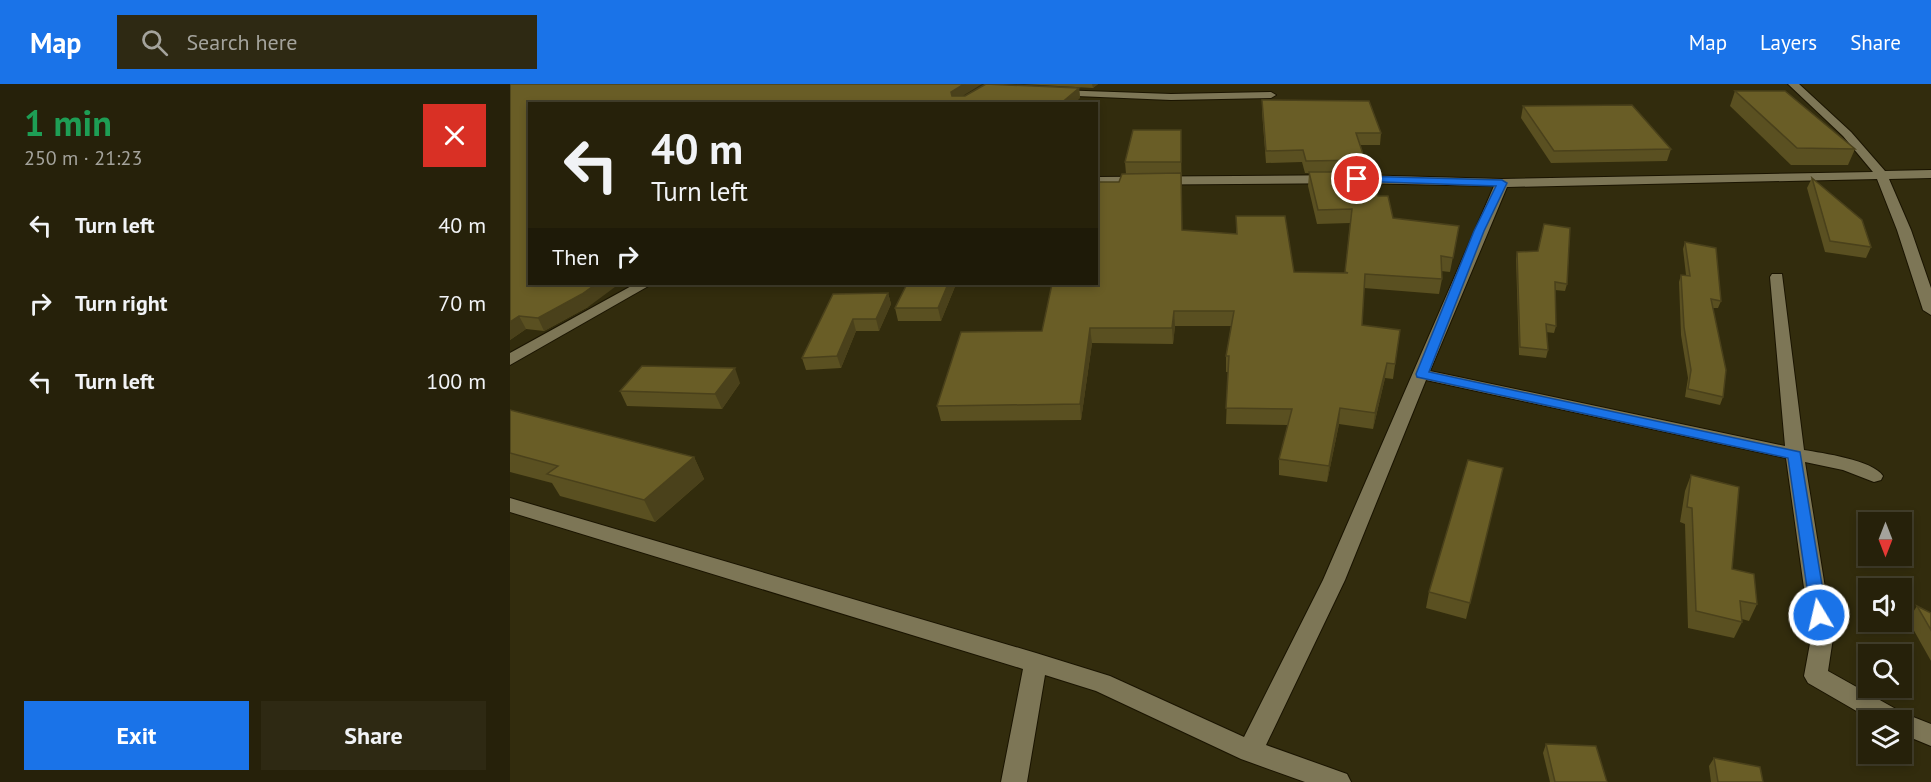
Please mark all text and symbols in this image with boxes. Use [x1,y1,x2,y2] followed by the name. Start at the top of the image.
[117,15,537,69] search box
[30,24,81,61] text: Map
[138,26,171,59] icon: search
[186,28,297,56] text: Search here
[1689,29,1727,56] text: Map
[1760,29,1817,56] text: Layers
[1850,29,1901,56] text: Share
[24,99,112,146] text: 1 min
[423,104,486,167] button: close
[651,121,743,176] text: 40 m
[552,126,630,204] icon: left
[24,145,142,171] text: 250 m · 21:23
[1331,153,1382,204] pin
[1340,162,1373,195] icon: arrive
[651,174,748,208] text: Turn left
[24,209,57,242] icon: left
[75,211,155,239] text: Turn left
[438,211,486,239] text: 40 m
[611,240,644,273] icon: right
[552,243,599,271] text: Then
[24,287,57,320] icon: right
[75,289,167,317] text: Turn right
[438,289,486,317] text: 70 m
[24,365,57,398] icon: left
[75,367,155,395] text: Turn left
[426,367,486,395] text: 100 m
[1858,512,1912,566] north arrow
[1858,512,1912,764] map controls
[1858,578,1912,632] button: sound
[1787,583,1851,647] position arrow
[1858,644,1912,698] button: search
[24,701,249,770] button: Exit
[261,701,486,770] button: Share
[1858,710,1912,764] button: layers

